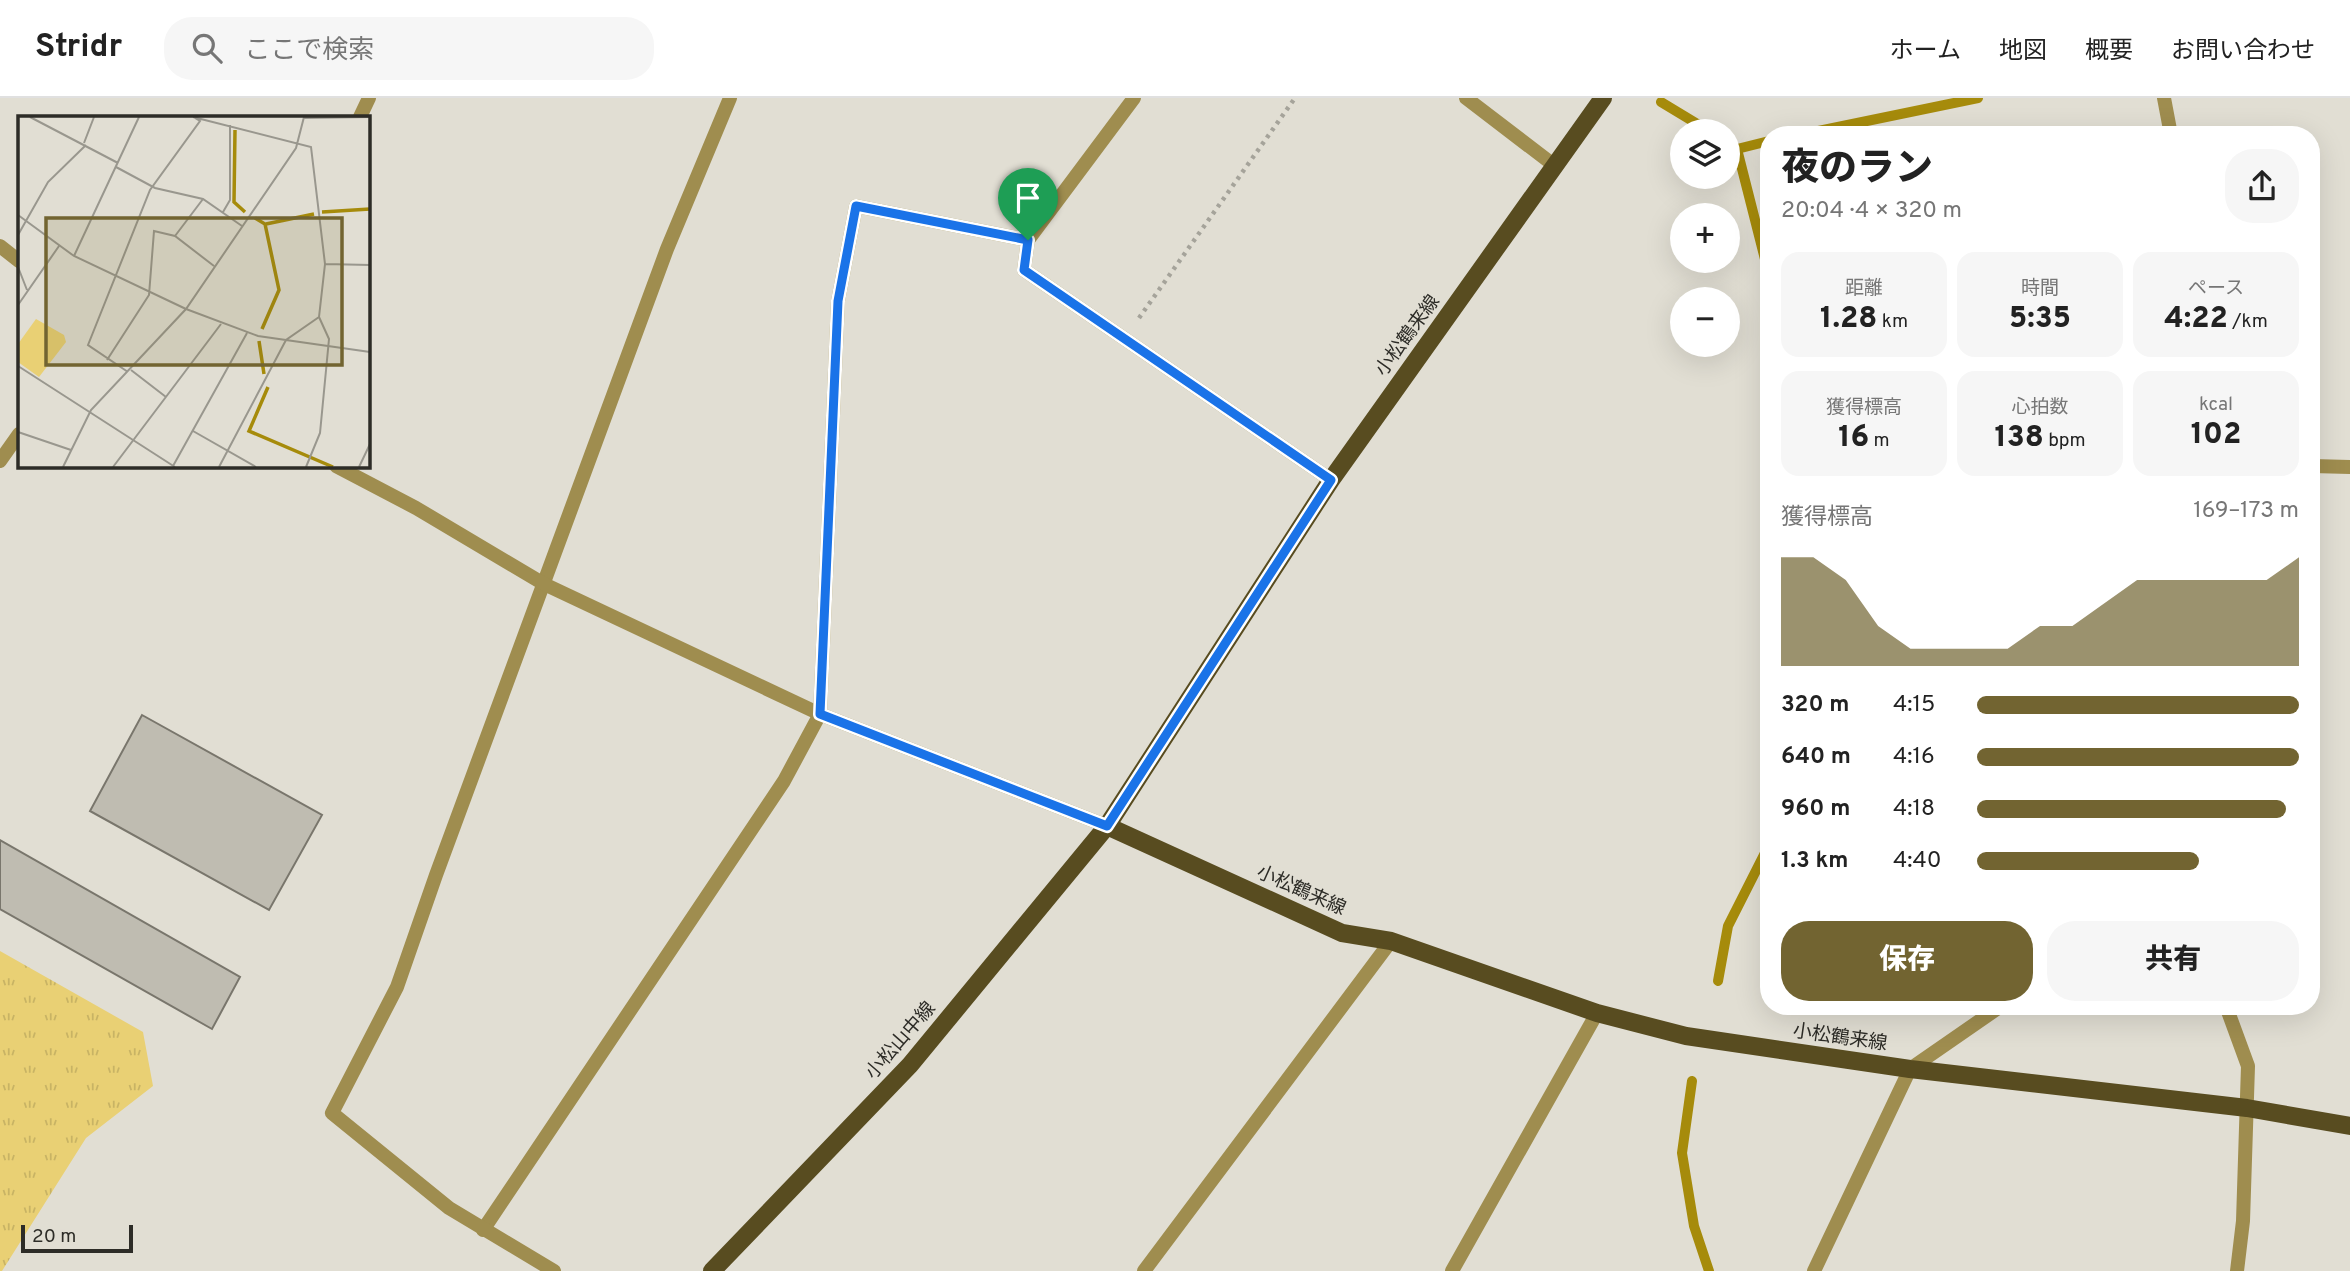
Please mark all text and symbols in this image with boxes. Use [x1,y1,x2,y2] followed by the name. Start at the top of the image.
[164,17,654,80] search box
[35,27,122,69] text: Stridr
[188,29,226,67] icon: search
[244,35,374,68] text: ここで検索
[1890,37,1961,67] text: ホーム
[1999,37,2047,67] text: 地図
[2085,37,2133,67] text: 概要
[2171,37,2315,67] text: お問い合わせ
[18,116,369,467] inset map
[1670,119,1740,357] map controls
[1670,119,1740,189] button: layers
[1781,146,1933,195] text: 夜のラン
[2225,149,2299,223] button: share
[998,168,1058,240] pin
[1009,179,1047,217] icon: arrive
[1781,197,1962,226] text: 20:04 · 4 × 320 m
[1670,203,1740,273] button: +
[1845,277,1883,301] text: 距離
[2021,277,2059,301] text: 時間
[2188,277,2244,301] text: ペース
[1670,287,1740,357] button: −
[1370,291,1446,381] street label: 小松鶴来線
[1820,301,1877,338] text: 1.28
[2009,301,2071,338] text: 5:35
[2164,301,2228,338] text: 4:22
[1877,310,1908,334] text: km
[2228,310,2268,334] text: /km
[2199,393,2233,417] text: kcal
[1826,396,1902,420] text: 獲得標高
[2011,396,2069,420] text: 心拍数
[2191,417,2241,454] text: 102
[1838,420,1869,457] text: 16
[1994,420,2044,457] text: 138
[1869,429,1890,453] text: m
[2044,429,2086,453] text: bpm
[2193,497,2299,526] text: 169–173 m
[1781,504,1873,533] text: 獲得標高
[1781,691,1849,720] text: 320 m
[1893,691,1935,720] text: 4:15
[1781,743,1851,772] text: 640 m
[1893,743,1935,772] text: 4:16
[1781,795,1850,824] text: 960 m
[1893,795,1935,824] text: 4:18
[1781,847,1848,876] text: 1.3 km
[1893,847,1942,876] text: 4:40
[1253,861,1349,921] street label: 小松鶴来線
[1781,921,2033,1001] button: 保存
[2047,921,2299,1001] button: 共有
[861,997,941,1085] street label: 小松山中線
[1791,1020,1889,1056] street label: 小松鶴来線
[21,1222,133,1254] scale bar
[32,1225,76,1249] text: 20 m

